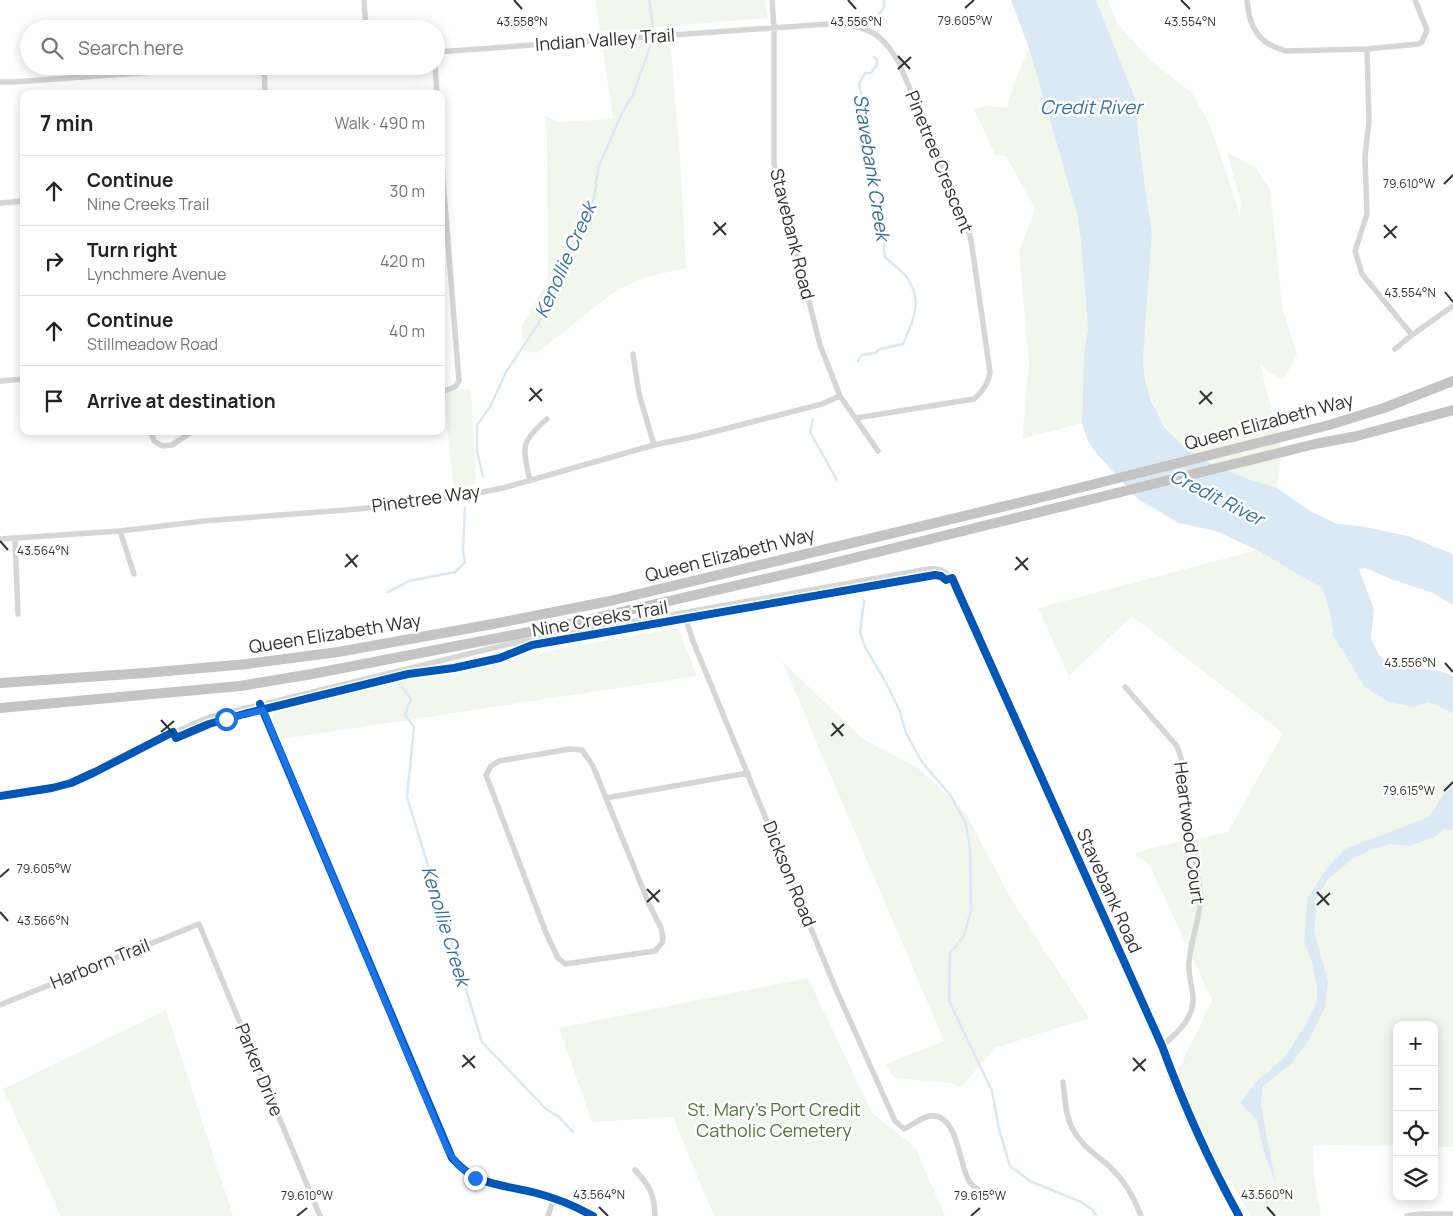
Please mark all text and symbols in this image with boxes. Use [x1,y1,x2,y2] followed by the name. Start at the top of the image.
[938,12,993,29] text: 79.605°W
[496,13,548,30] text: 43.558°N
[830,13,882,30] text: 43.556°N
[1164,13,1216,30] text: 43.554°N
[20,20,445,75] search box
[534,22,676,56] street label: Indian Valley Trail
[38,34,66,62] icon: search
[78,35,184,61] text: Search here
[900,87,979,236] street label: Pinetree Crescent
[848,92,897,245] water label: Stavebank Creek
[1040,94,1144,120] water label: Credit River
[40,109,93,137] text: 7 min
[334,112,425,134] text: Walk · 490 m
[765,166,821,302] street label: Stavebank Road
[87,167,173,193] text: Continue
[1383,175,1436,192] text: 79.610°W
[40,177,68,205] icon: ahead
[390,180,425,202] text: 30 m
[87,193,209,215] text: Nine Creeks Trail
[528,196,603,322] water label: Kenollie Creek
[87,237,177,263] text: Turn right
[40,247,68,275] icon: right
[380,250,425,272] text: 420 m
[87,263,226,285] text: Lynchmere Avenue
[1384,284,1436,301] text: 43.554°N
[87,307,173,333] text: Continue
[40,317,68,345] icon: ahead
[389,320,425,342] text: 40 m
[87,333,218,355] text: Stillmeadow Road
[40,387,68,415] icon: arrive
[1182,387,1356,455] street label: Queen Elizabeth Way
[87,388,276,414] text: Arrive at destination
[1166,462,1270,533] water label: Credit River
[370,478,482,518] street label: Pinetree Way
[642,521,818,587] street label: Queen Elizabeth Way
[17,542,69,559] text: 43.564°N
[530,594,670,642] street label: Nine Creeks Trail
[247,607,423,658] street label: Queen Elizabeth Way
[1384,654,1436,671] text: 43.556°N
[215,708,238,731] route start
[1169,760,1211,905] street label: Heartwood Court
[1383,782,1436,799] text: 79.615°W
[758,817,822,930] street label: Dickson Road
[1072,825,1148,957] street label: Stavebank Road
[17,860,72,877] text: 79.605°W
[415,863,477,992] water label: Kenollie Creek
[17,912,69,929] text: 43.566°N
[46,932,153,994] street label: Harborn Trail
[230,1020,289,1120] street label: Parker Drive
[1393,1021,1438,1201] map controls
[1393,1021,1438,1066] button: +
[1393,1066,1438,1111] button: −
[687,1097,861,1142] park label: St. Mary's Port Credit Catholic Cemetery
[1393,1111,1438,1156] button: locate
[1393,1156,1438,1201] button: layers
[464,1167,487,1190] route end
[573,1186,625,1203] text: 43.564°N
[1241,1186,1293,1203] text: 43.560°N
[281,1187,334,1204] text: 79.610°W
[954,1187,1007,1204] text: 79.615°W

